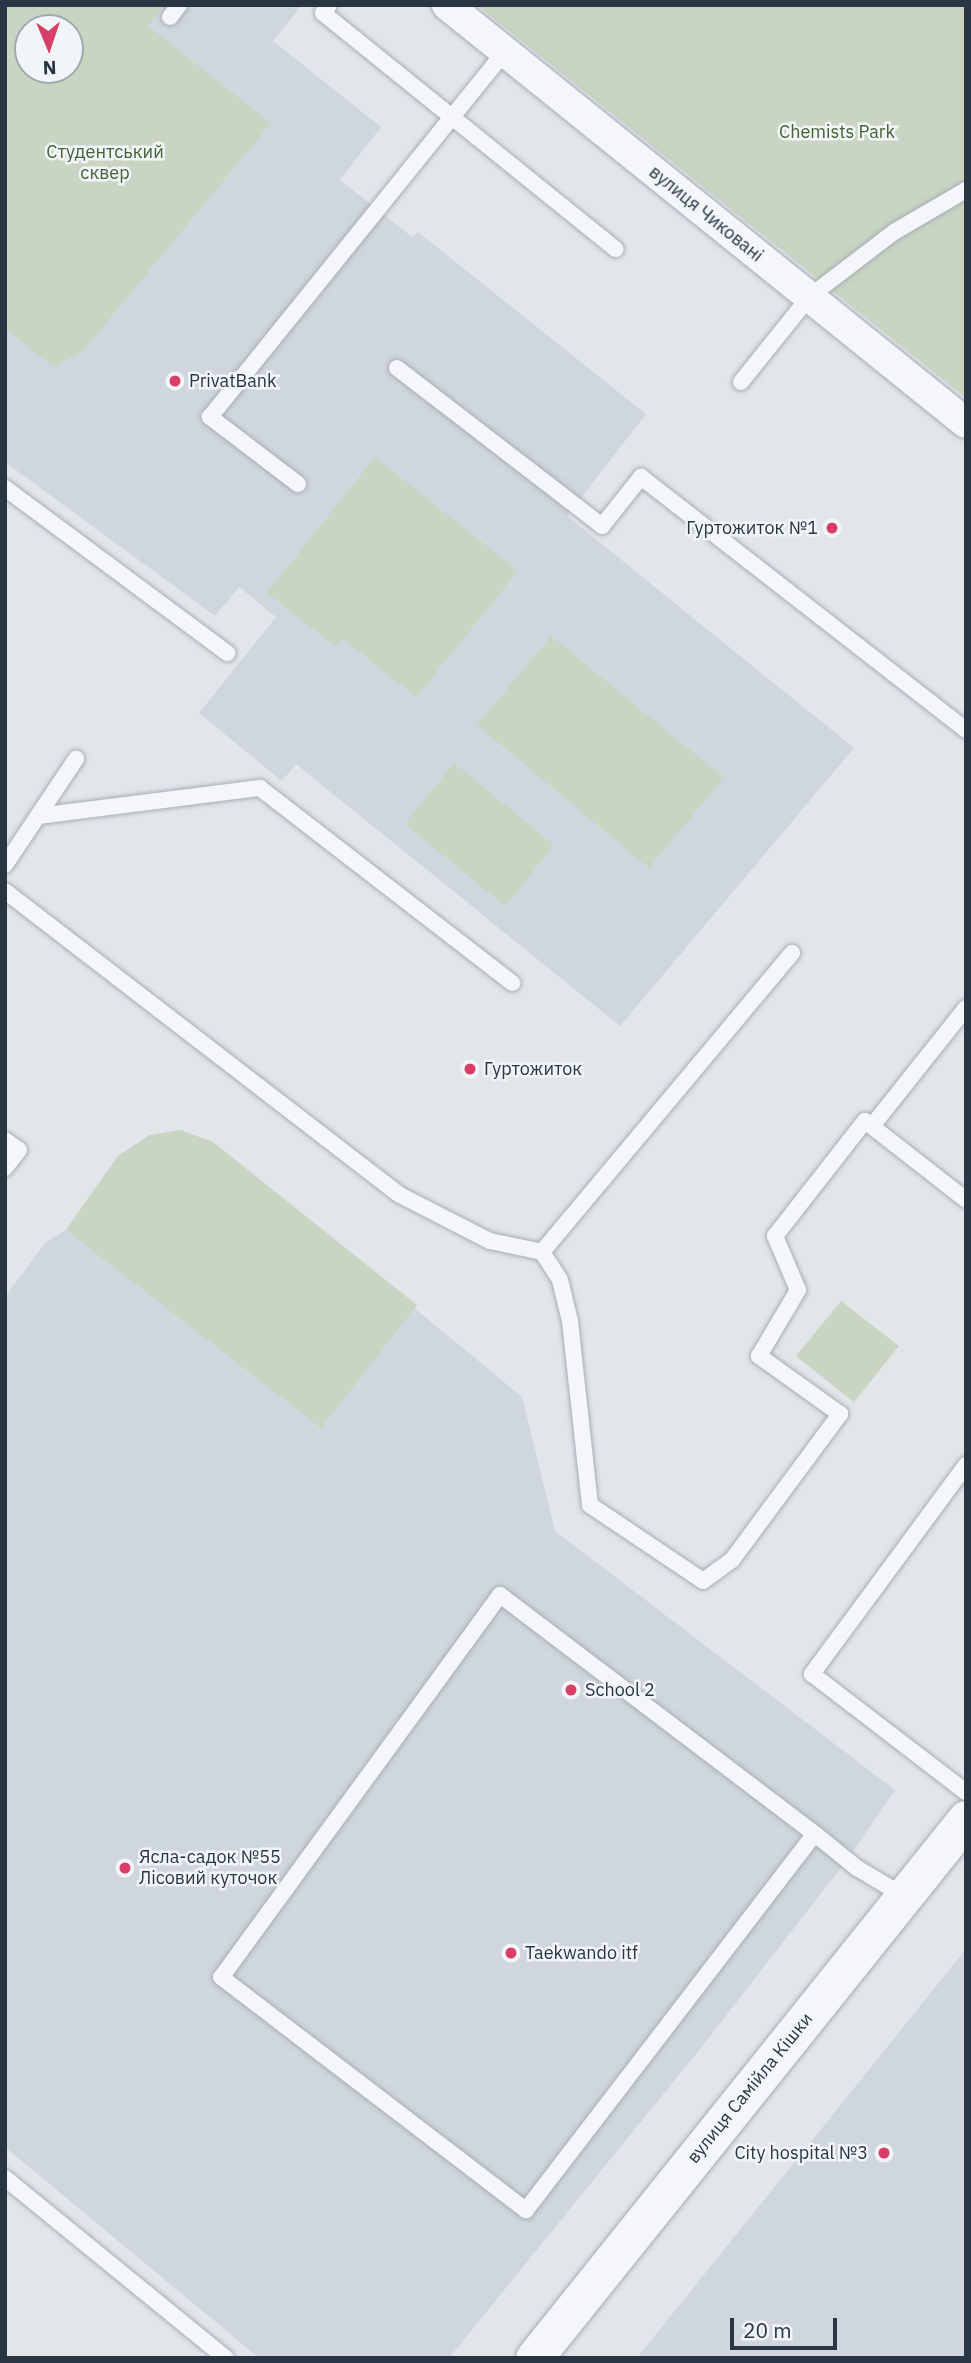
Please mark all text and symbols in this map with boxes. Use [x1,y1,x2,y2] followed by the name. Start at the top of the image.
[14,14,84,84] north arrow
[42,56,57,80] text: N
[779,121,895,143] park label: Chemists Park
[46,142,164,184] park label: Студентський сквер
[645,161,767,267] street label: вулиця Чиковані
[189,370,277,392] place label: PrivatBank
[167,373,183,389] marker: PrivatBank
[686,517,818,539] place label: Гуртожиток №1
[824,520,840,536] marker: Гуртожиток №1
[484,1058,582,1080] place label: Гуртожиток
[462,1061,478,1077] marker: Гуртожиток
[585,1679,655,1701] place label: School 2
[563,1682,579,1698] marker: School 2
[139,1847,281,1890] place label: Ясла-садок №55 Лісовий куточок
[117,1860,133,1876] marker: Ясла-садок №55 Лісовий куточок
[525,1942,638,1964] place label: Taekwando itf
[503,1945,519,1961] marker: Taekwando itf
[683,2008,817,2168] street label: вулиця Самійла Кішки
[734,2142,868,2164] place label: City hospital №3
[874,2143,894,2163] marker: City hospital №3
[733,2304,840,2348] scale bar
[743,2316,792,2344] text: 20 m

